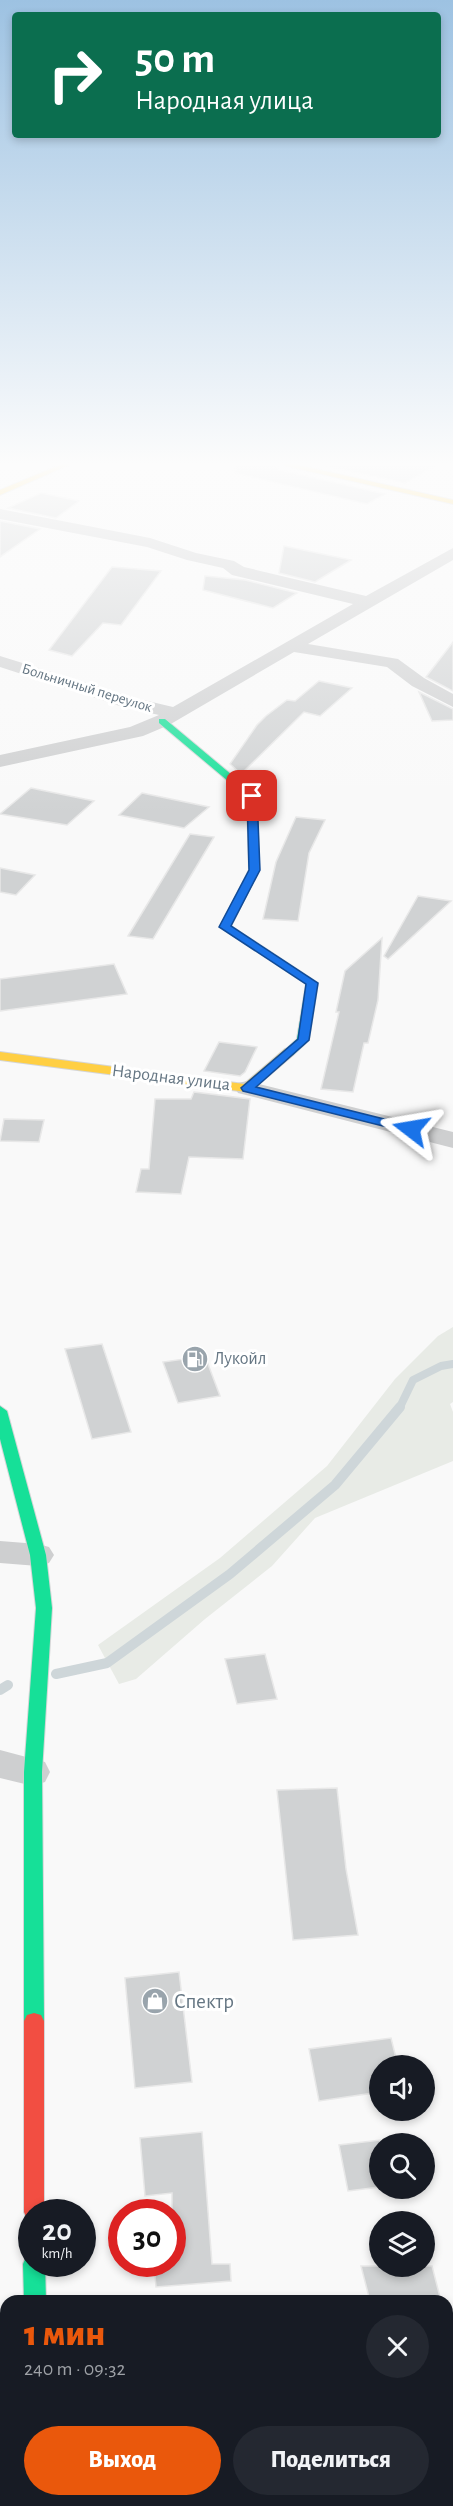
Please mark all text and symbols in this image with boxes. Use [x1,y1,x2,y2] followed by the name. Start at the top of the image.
[36,36,114,114] icon: right
[135,38,215,80] text: 50 m
[135,87,314,114] text: Народная улица
[20,661,154,715] street label: Больничный переулок
[226,770,277,821] pin
[235,779,268,812] icon: arrive
[111,1062,231,1094] street label: Народная улица
[379,1097,443,1161] position arrow
[180,1344,210,1374] fuel station icon: Лукойл
[214,1350,266,1368] place label: Лукойл
[140,1986,170,2016] shop icon: Спектр
[174,1991,234,2012] place label: Спектр
[369,2055,435,2277] map controls
[369,2055,435,2121] button: sound
[369,2133,435,2199] button: search
[108,2199,186,2277] speed limit sign: 30
[369,2211,435,2277] button: layers
[42,2216,72,2246] text: 20
[42,2246,72,2261] text: km/h
[366,2315,429,2378] button: close
[24,2316,106,2352] text: 1 мин
[24,2359,126,2379] text: 240 m · 09:32
[24,2426,221,2495] button: Выход
[233,2426,429,2495] button: Поделиться

